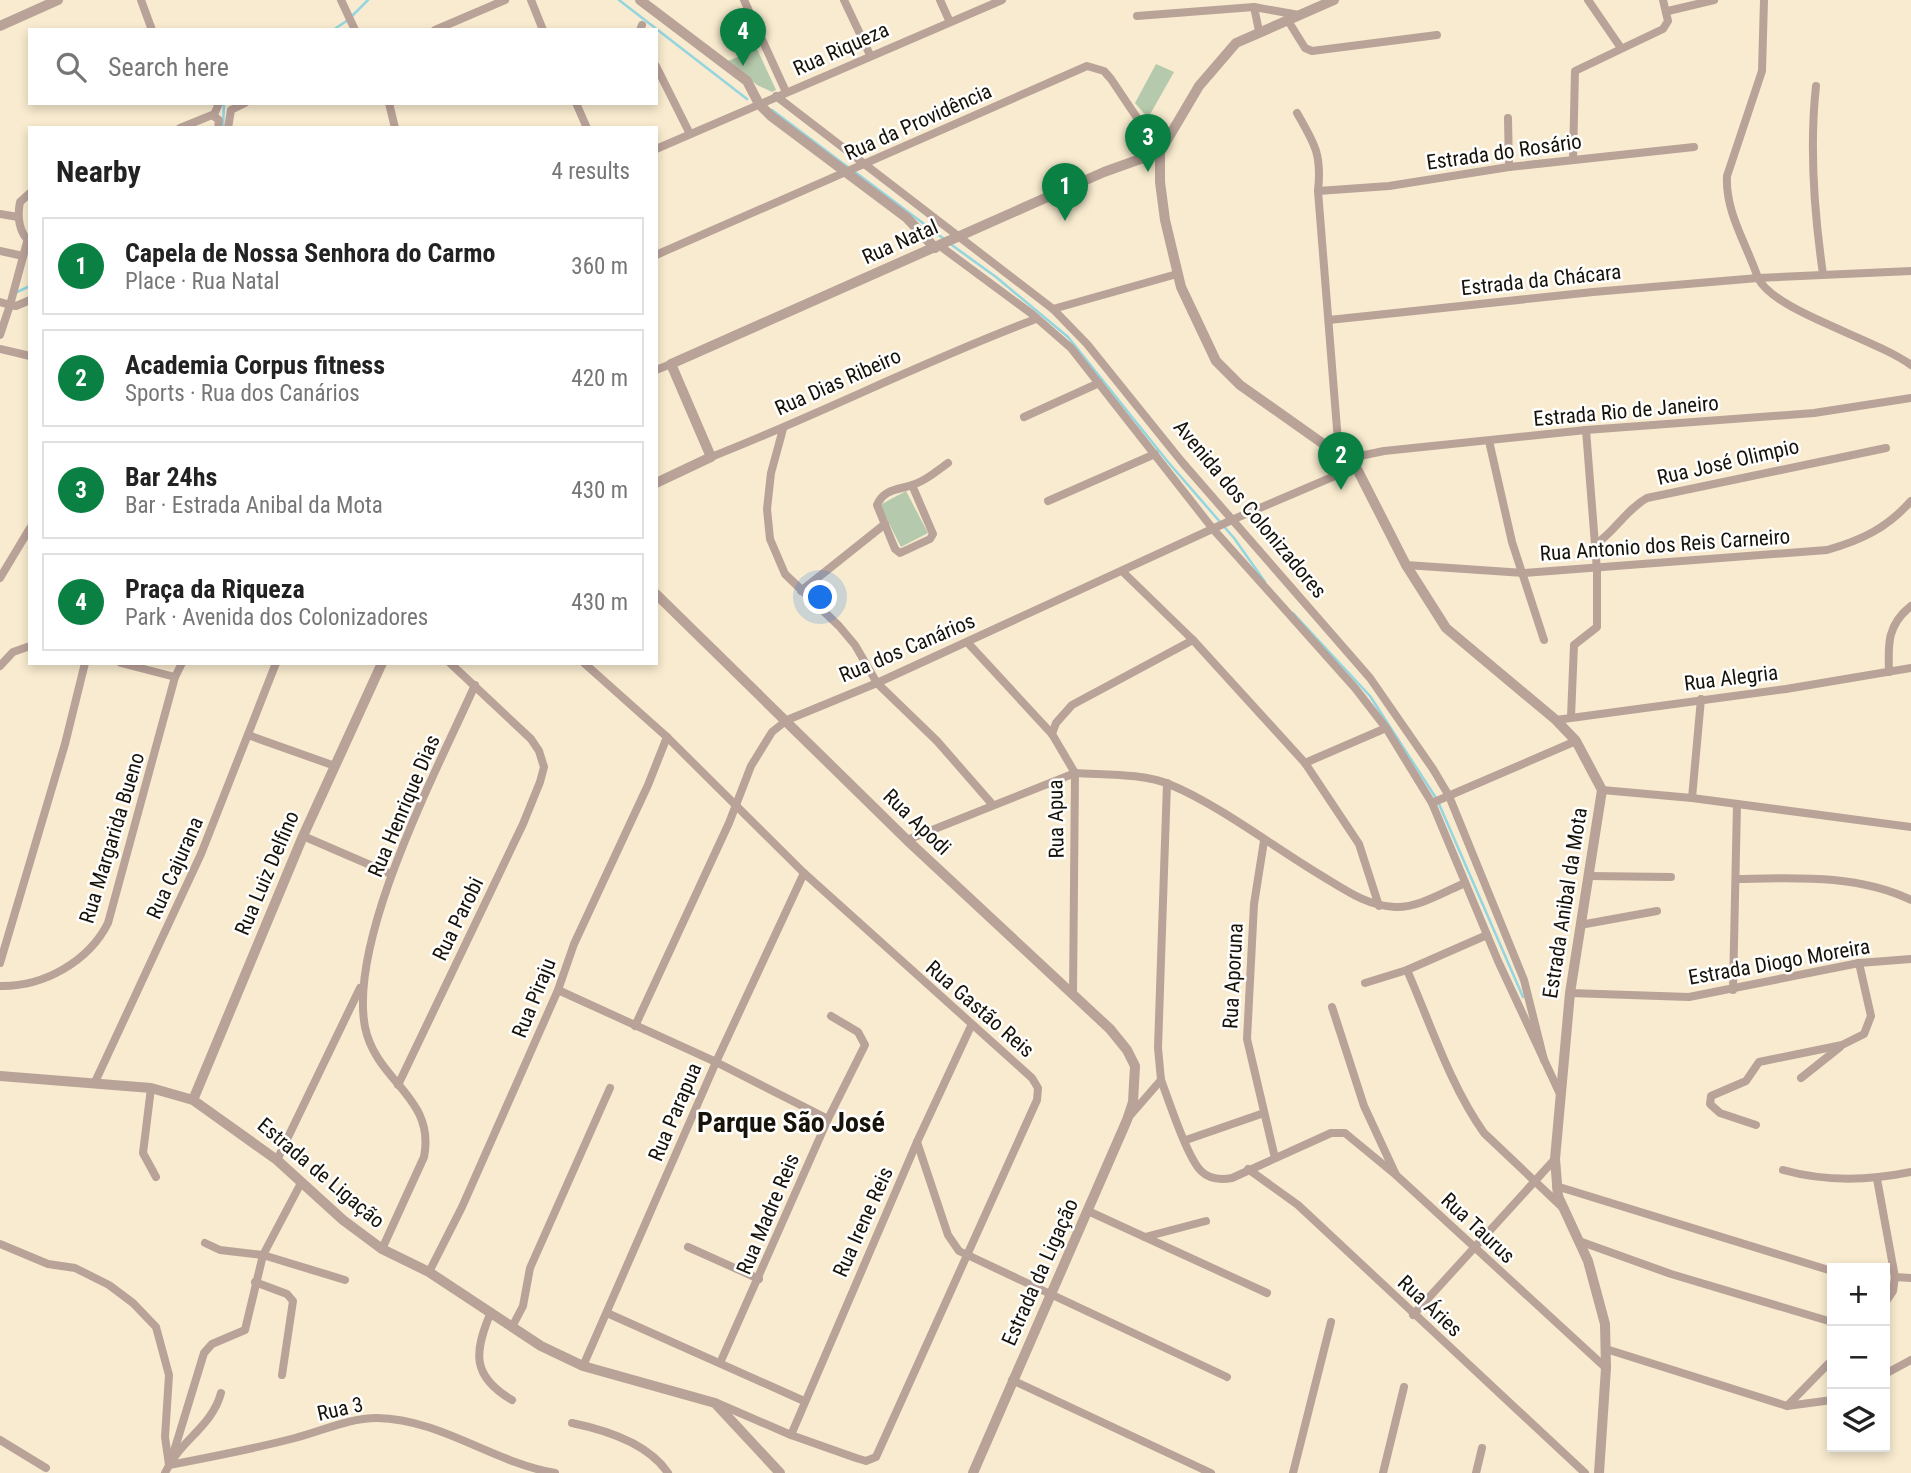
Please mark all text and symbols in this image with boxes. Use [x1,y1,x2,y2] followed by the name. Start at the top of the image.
[720,8,766,66] pin: 4
[790,17,892,81] street label: Rua Riqueza
[28,28,658,105] search box
[52,48,90,86] icon: search
[108,52,229,82] text: Search here
[841,79,995,165] street label: Rua da Providência
[1125,114,1171,172] pin: 3
[1425,129,1583,175] street label: Estrada do Rosário
[56,154,141,189] text: Nearby
[552,158,630,185] text: 4 results
[1042,163,1088,221] pin: 1
[858,215,942,269] street label: Rua Natal
[125,238,495,268] text: Capela de Nossa Senhora do Carmo
[75,253,87,280] text: 1
[571,253,628,280] text: 360 m
[1460,260,1622,300] street label: Estrada da Chácara
[125,268,280,295] text: Place · Rua Natal
[771,344,905,420] street label: Rua Dias Ribeiro
[125,350,385,380] text: Academia Corpus fitness
[75,365,87,392] text: 2
[571,365,628,392] text: 420 m
[125,380,360,407] text: Sports · Rua dos Canários
[1532,391,1720,431] street label: Estrada Rio de Janeiro
[1169,415,1331,603] street label: Avenida dos Colonizadores
[1318,432,1364,490] pin: 2
[1655,434,1801,490] street label: Rua José Olimpio
[125,462,217,492] text: Bar 24hs
[75,477,87,504] text: 3
[571,477,628,504] text: 430 m
[125,492,383,519] text: Bar · Estrada Anibal da Mota
[1539,524,1791,566] street label: Rua Antonio dos Reis Carneiro
[125,574,305,604] text: Praça da Riqueza
[803,580,837,614] your location
[75,589,87,616] text: 4
[571,589,628,616] text: 430 m
[125,604,428,631] text: Park · Avenida dos Colonizadores
[836,609,978,687] street label: Rua dos Canários
[1683,660,1779,696] street label: Rua Alegria
[363,731,445,881] street label: Rua Henrique Dias
[75,750,149,926] street label: Rua Margarida Bueno
[1043,779,1069,859] street label: Rua Apua
[878,784,956,860] street label: Rua Apodi
[1538,806,1592,1000] street label: Estrada Anibal da Mota
[230,807,304,939] street label: Rua Luiz Delfino
[142,813,208,923] street label: Rua Cajurana
[428,873,488,965] street label: Rua Parobi
[1218,922,1248,1030] street label: Rua Aporuna
[1686,934,1872,990] street label: Estrada Diogo Moreira
[507,955,561,1041] street label: Rua Piraju
[921,956,1039,1062] street label: Rua Gastão Reis
[644,1059,706,1165] street label: Rua Parapua
[697,1106,885,1139] district label: Parque São José
[253,1113,389,1233] street label: Estrada de Ligação
[732,1150,804,1278] street label: Rua Madre Reis
[828,1163,898,1281] street label: Rua Irene Reis
[1436,1188,1520,1268] street label: Rua Taurus
[997,1195,1083,1349] street label: Estrada da Ligação
[1827,1263,1890,1452] map controls
[1827,1263,1890,1326] button: +
[1393,1270,1467,1342] street label: Rua Áries
[1827,1326,1890,1389] button: −
[1827,1389,1890,1452] button: layers
[315,1392,365,1426] street label: Rua 3

